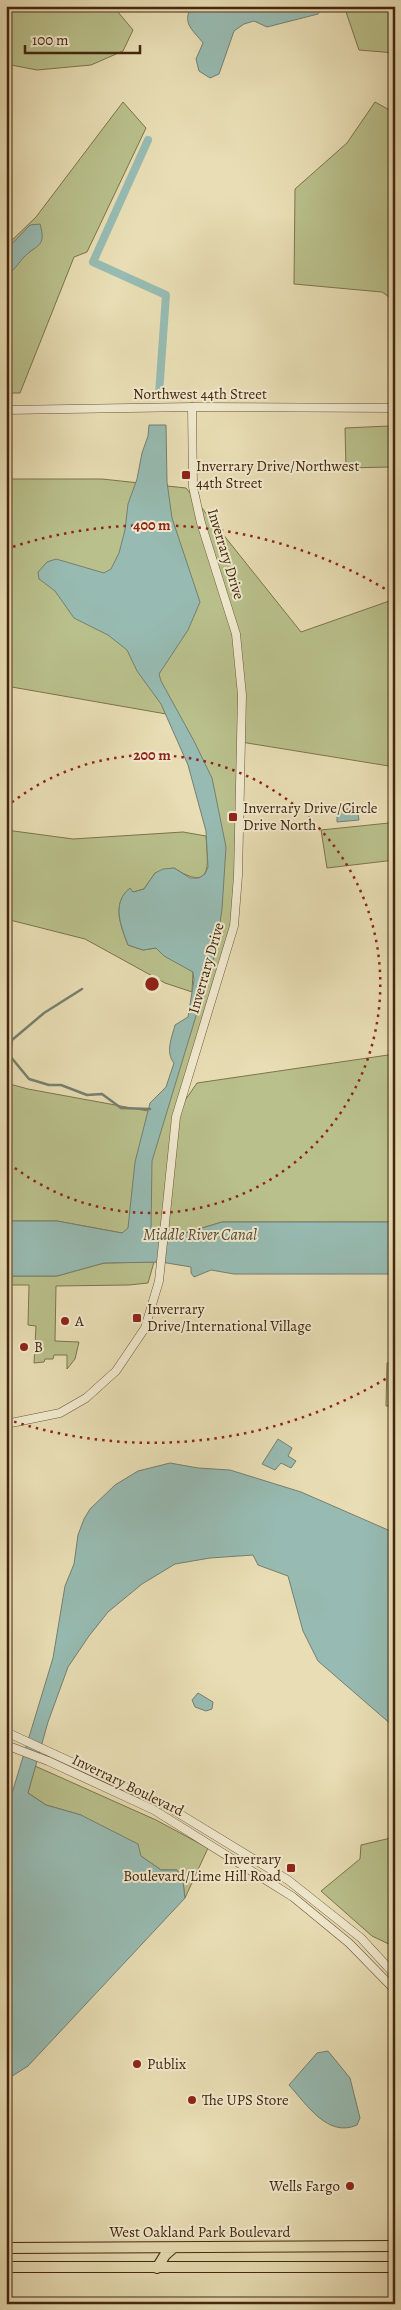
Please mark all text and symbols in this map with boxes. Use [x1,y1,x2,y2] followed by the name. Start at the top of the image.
[25,22,140,54] scale bar
[32,30,69,50] text: 100 m
[133,384,267,404] street label: Northwest 44th Street
[196,456,359,493] place label: Inverrary Drive/Northwest 44th Street
[180,469,192,481] marker: Inverrary Drive/Northwest 44th Street
[203,506,249,602] street label: Inverrary Drive
[133,515,171,535] text: 400 m
[133,745,171,765] text: 200 m
[243,798,378,835] place label: Inverrary Drive/Circle Drive North
[227,811,239,823] marker: Inverrary Drive/Circle Drive North
[183,920,229,1016] street label: Inverrary Drive
[143,975,161,993] centre of rings
[143,1224,257,1246] water label: Middle River Canal
[147,1299,312,1336] place label: Inverrary Drive/International Village
[74,1311,84,1331] place label: A
[131,1312,143,1324] marker: Inverrary Drive/International Village
[59,1315,71,1327] marker: A
[34,1337,43,1357] place label: B
[18,1341,30,1353] marker: B
[69,1749,188,1821] street label: Inverrary Boulevard
[123,1849,282,1886] place label: Inverrary Boulevard/Lime Hill Road
[285,1862,297,1874] marker: Inverrary Boulevard/Lime Hill Road
[147,2054,186,2074] place label: Publix
[131,2058,143,2070] marker: Publix
[202,2090,289,2110] place label: The UPS Store
[186,2094,198,2106] marker: The UPS Store
[268,2176,340,2196] place label: Wells Fargo
[344,2180,356,2192] marker: Wells Fargo
[108,2222,292,2242] street label: West Oakland Park Boulevard

